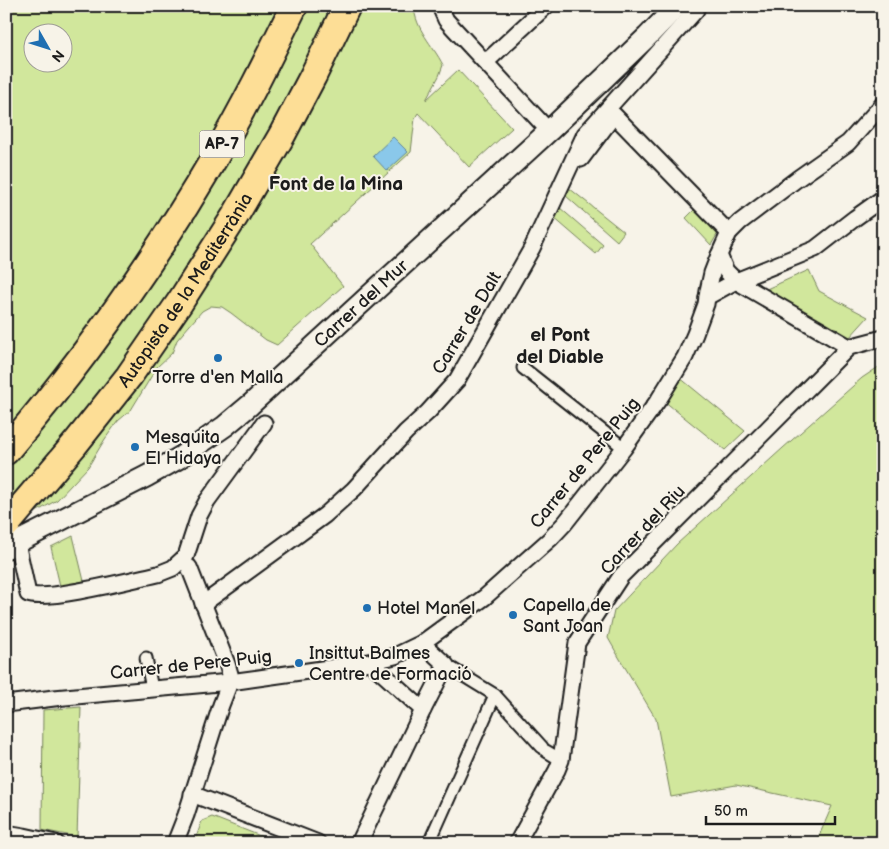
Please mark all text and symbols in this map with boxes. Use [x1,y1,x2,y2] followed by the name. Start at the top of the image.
[22,22,72,72] north arrow
[48,46,68,65] text: N
[200,130,244,158] road number: AP-7
[269,173,403,196] district label: Font de la Mina
[114,189,257,392] street label: Autopista de la Mediterrània
[310,255,412,352] street label: Carrer del Mur
[428,267,506,378] street label: Carrer de Dalt
[516,324,604,369] district label: el Pont del Diable
[212,352,224,364] marker: Torre d'en Malla
[153,367,283,388] place label: Torre d'en Malla
[526,393,644,533] street label: Carrer de Pere Puig
[145,427,221,469] place label: Mesquita El Hidaya
[129,441,141,453] marker: Mesquita El Hidaya
[596,481,690,579] street label: Carrer del Riu
[523,595,611,637] place label: Capella de Sant Joan
[377,598,475,619] place label: Hotel Manel
[361,602,373,614] marker: Hotel Manel
[507,609,519,621] marker: Capella de Sant Joan
[309,643,472,685] place label: Insittut Balmes Centre de Formació
[109,646,273,684] street label: Carrer de Pere Puig
[293,657,305,669] marker: Insittut Balmes Centre de Formació
[706,794,835,826] scale bar
[714,802,748,821] text: 50 m

